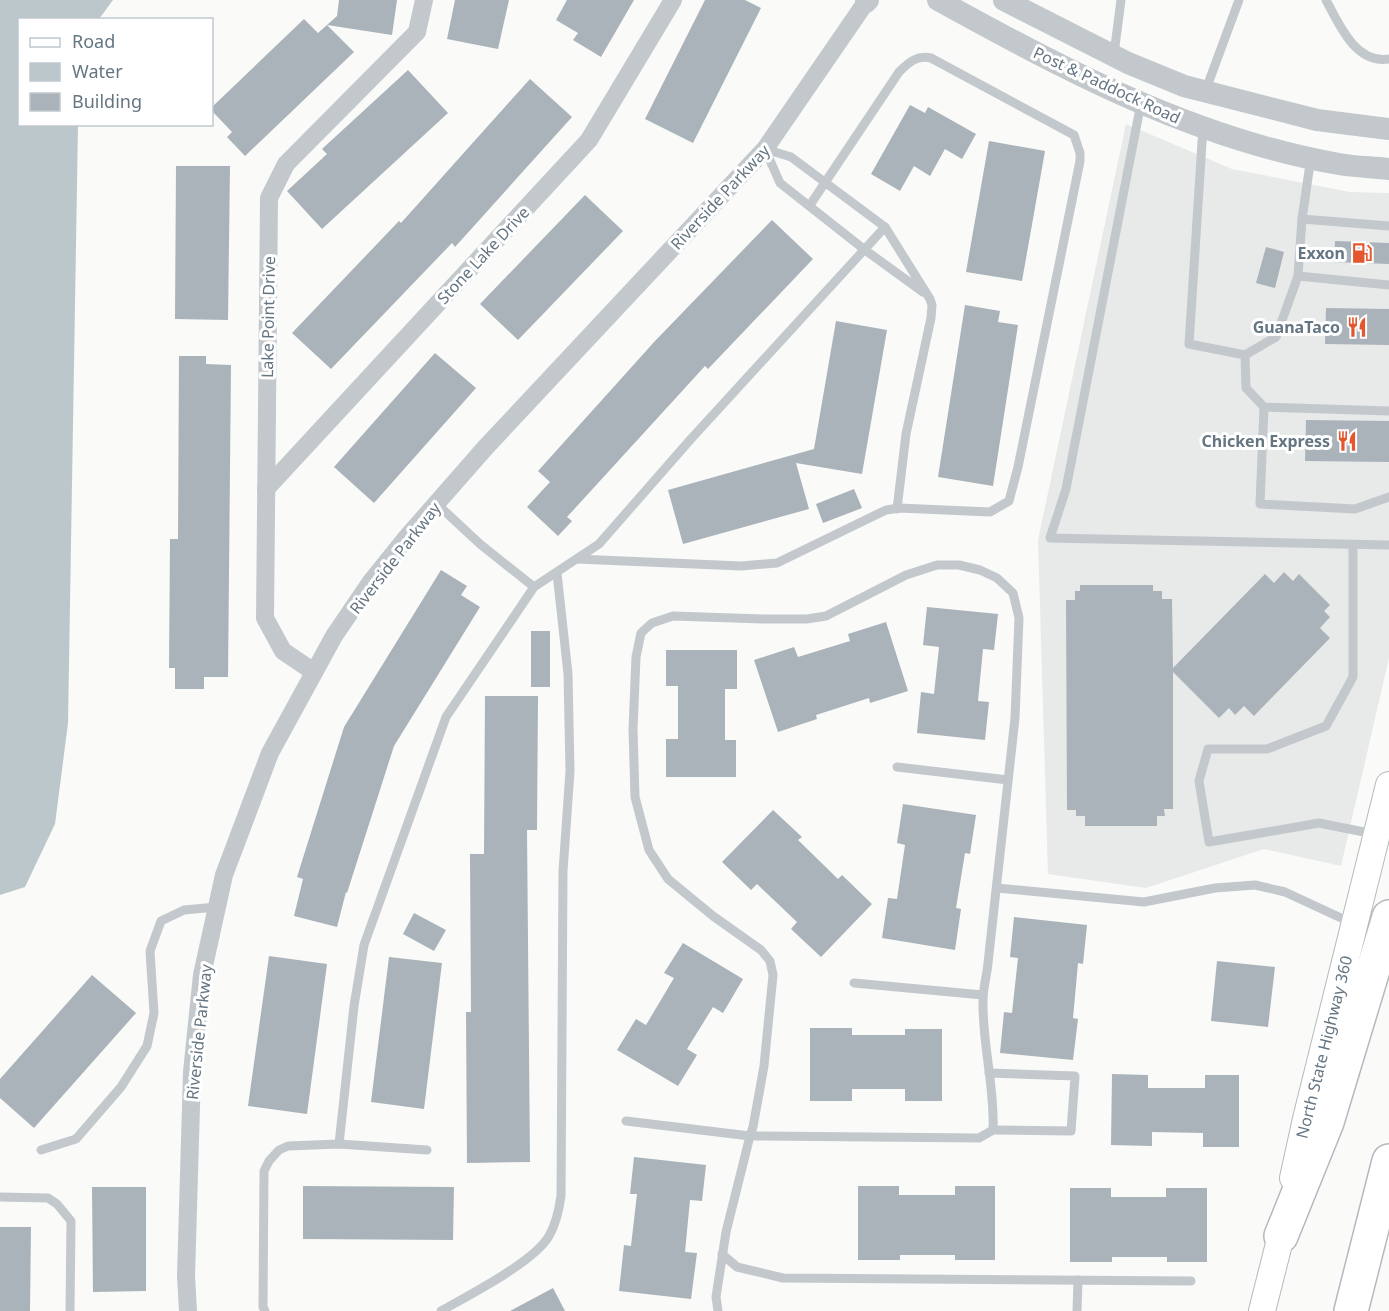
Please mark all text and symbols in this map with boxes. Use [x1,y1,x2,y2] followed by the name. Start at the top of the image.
[18,18,213,126] legend
[72,29,115,53] text: Road
[1030,41,1184,129] street label: Post & Paddock Road
[72,59,123,83] text: Water
[72,89,142,113] text: Building
[666,139,775,254] street label: Riverside Parkway
[432,201,534,309] street label: Stone Lake Drive
[1350,241,1374,265] fuel station icon: Exxon
[1297,242,1345,264] place label: Exxon
[256,256,280,378] street label: Lake Point Drive
[1345,315,1369,339] restaurant icon: GuanaTaco
[1253,316,1340,338] place label: GuanaTaco
[1335,429,1359,453] restaurant icon: Chicken Express
[1201,430,1330,452] place label: Chicken Express
[344,497,446,618] street label: Riverside Parkway
[1291,953,1357,1141] street label: North State Highway 360
[181,962,217,1101] street label: Riverside Parkway

